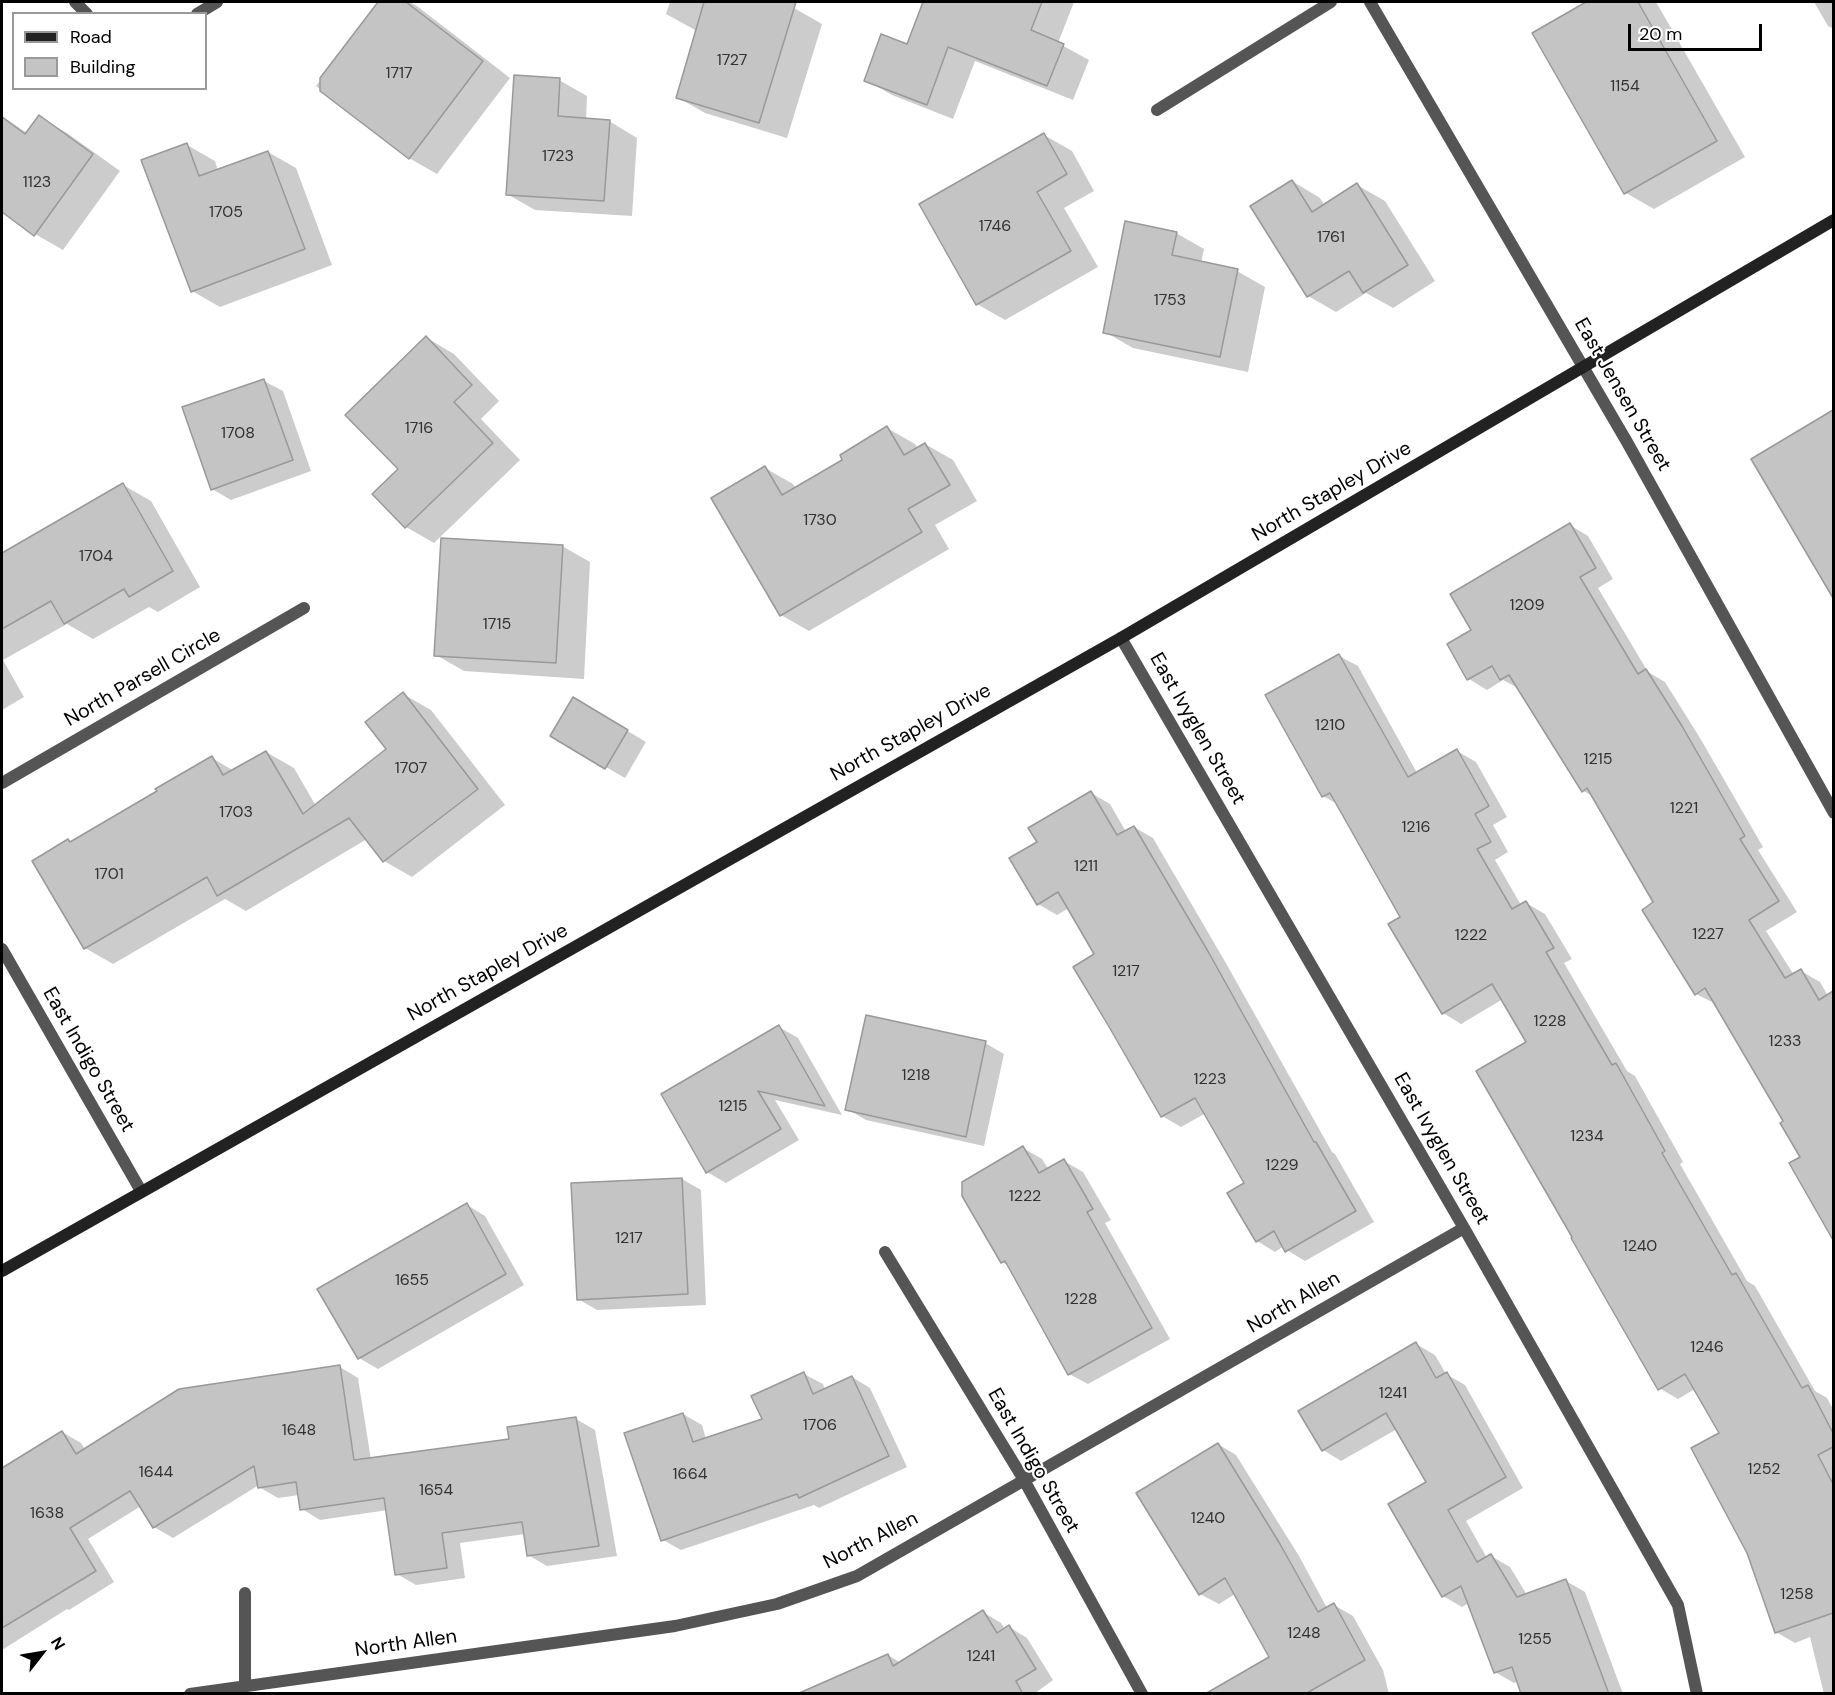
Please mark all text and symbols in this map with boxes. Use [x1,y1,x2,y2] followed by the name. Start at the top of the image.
[12,12,207,90] legend
[1631,12,1764,50] scale bar
[1639,22,1682,46] text: 20 m
[70,25,112,49] text: Road
[717,51,747,71] house number: 1727
[70,55,135,79] text: Building
[385,64,413,84] house number: 1717
[1610,77,1640,97] house number: 1154
[542,147,574,167] house number: 1723
[23,173,51,193] house number: 1123
[209,203,243,223] house number: 1705
[979,217,1011,237] house number: 1746
[1317,228,1345,248] house number: 1761
[1154,291,1186,311] house number: 1753
[1568,314,1676,476] street label: East Jensen Street
[405,419,433,439] house number: 1716
[221,424,255,444] house number: 1708
[1248,437,1416,547] street label: North Stapley Drive
[803,511,837,531] house number: 1730
[79,547,113,567] house number: 1704
[1509,596,1545,616] house number: 1209
[483,615,511,635] house number: 1715
[61,624,225,732] street label: North Parsell Circle
[1144,649,1250,809] street label: East Ivyglen Street
[827,679,995,787] street label: North Stapley Drive
[1315,716,1345,736] house number: 1210
[1584,750,1612,770] house number: 1215
[395,759,427,779] house number: 1707
[1670,799,1698,819] house number: 1221
[219,803,253,823] house number: 1703
[1401,818,1431,838] house number: 1216
[1074,857,1098,877] house number: 1211
[94,865,124,885] house number: 1701
[404,919,572,1027] street label: North Stapley Drive
[1692,925,1724,945] house number: 1227
[1455,926,1487,946] house number: 1222
[1112,962,1140,982] house number: 1217
[37,983,139,1137] street label: East Indigo Street
[1534,1012,1566,1032] house number: 1228
[1768,1032,1802,1052] house number: 1233
[902,1066,930,1086] house number: 1218
[1388,1069,1494,1229] street label: East Ivyglen Street
[1194,1070,1226,1090] house number: 1223
[719,1097,747,1117] house number: 1215
[1570,1127,1604,1147] house number: 1234
[1265,1156,1299,1176] house number: 1229
[1009,1187,1041,1207] house number: 1222
[615,1229,643,1249] house number: 1217
[1623,1237,1657,1257] house number: 1240
[1243,1267,1345,1339] street label: North Allen
[395,1271,429,1291] house number: 1655
[1065,1290,1097,1310] house number: 1228
[1690,1338,1724,1358] house number: 1246
[982,1384,1084,1538] street label: East Indigo Street
[1379,1384,1407,1404] house number: 1241
[803,1416,837,1436] house number: 1706
[282,1421,316,1441] house number: 1648
[1748,1460,1780,1480] house number: 1252
[139,1463,173,1483] house number: 1644
[673,1465,707,1485] house number: 1664
[419,1481,453,1501] house number: 1654
[30,1504,64,1524] house number: 1638
[820,1507,922,1575] street label: North Allen
[1191,1509,1225,1529] house number: 1240
[1780,1585,1814,1605] house number: 1258
[12,1623,72,1683] north arrow
[1287,1624,1321,1644] house number: 1248
[353,1625,459,1663] street label: North Allen
[1518,1630,1552,1650] house number: 1255
[46,1633,70,1654] text: N
[967,1647,995,1667] house number: 1241

